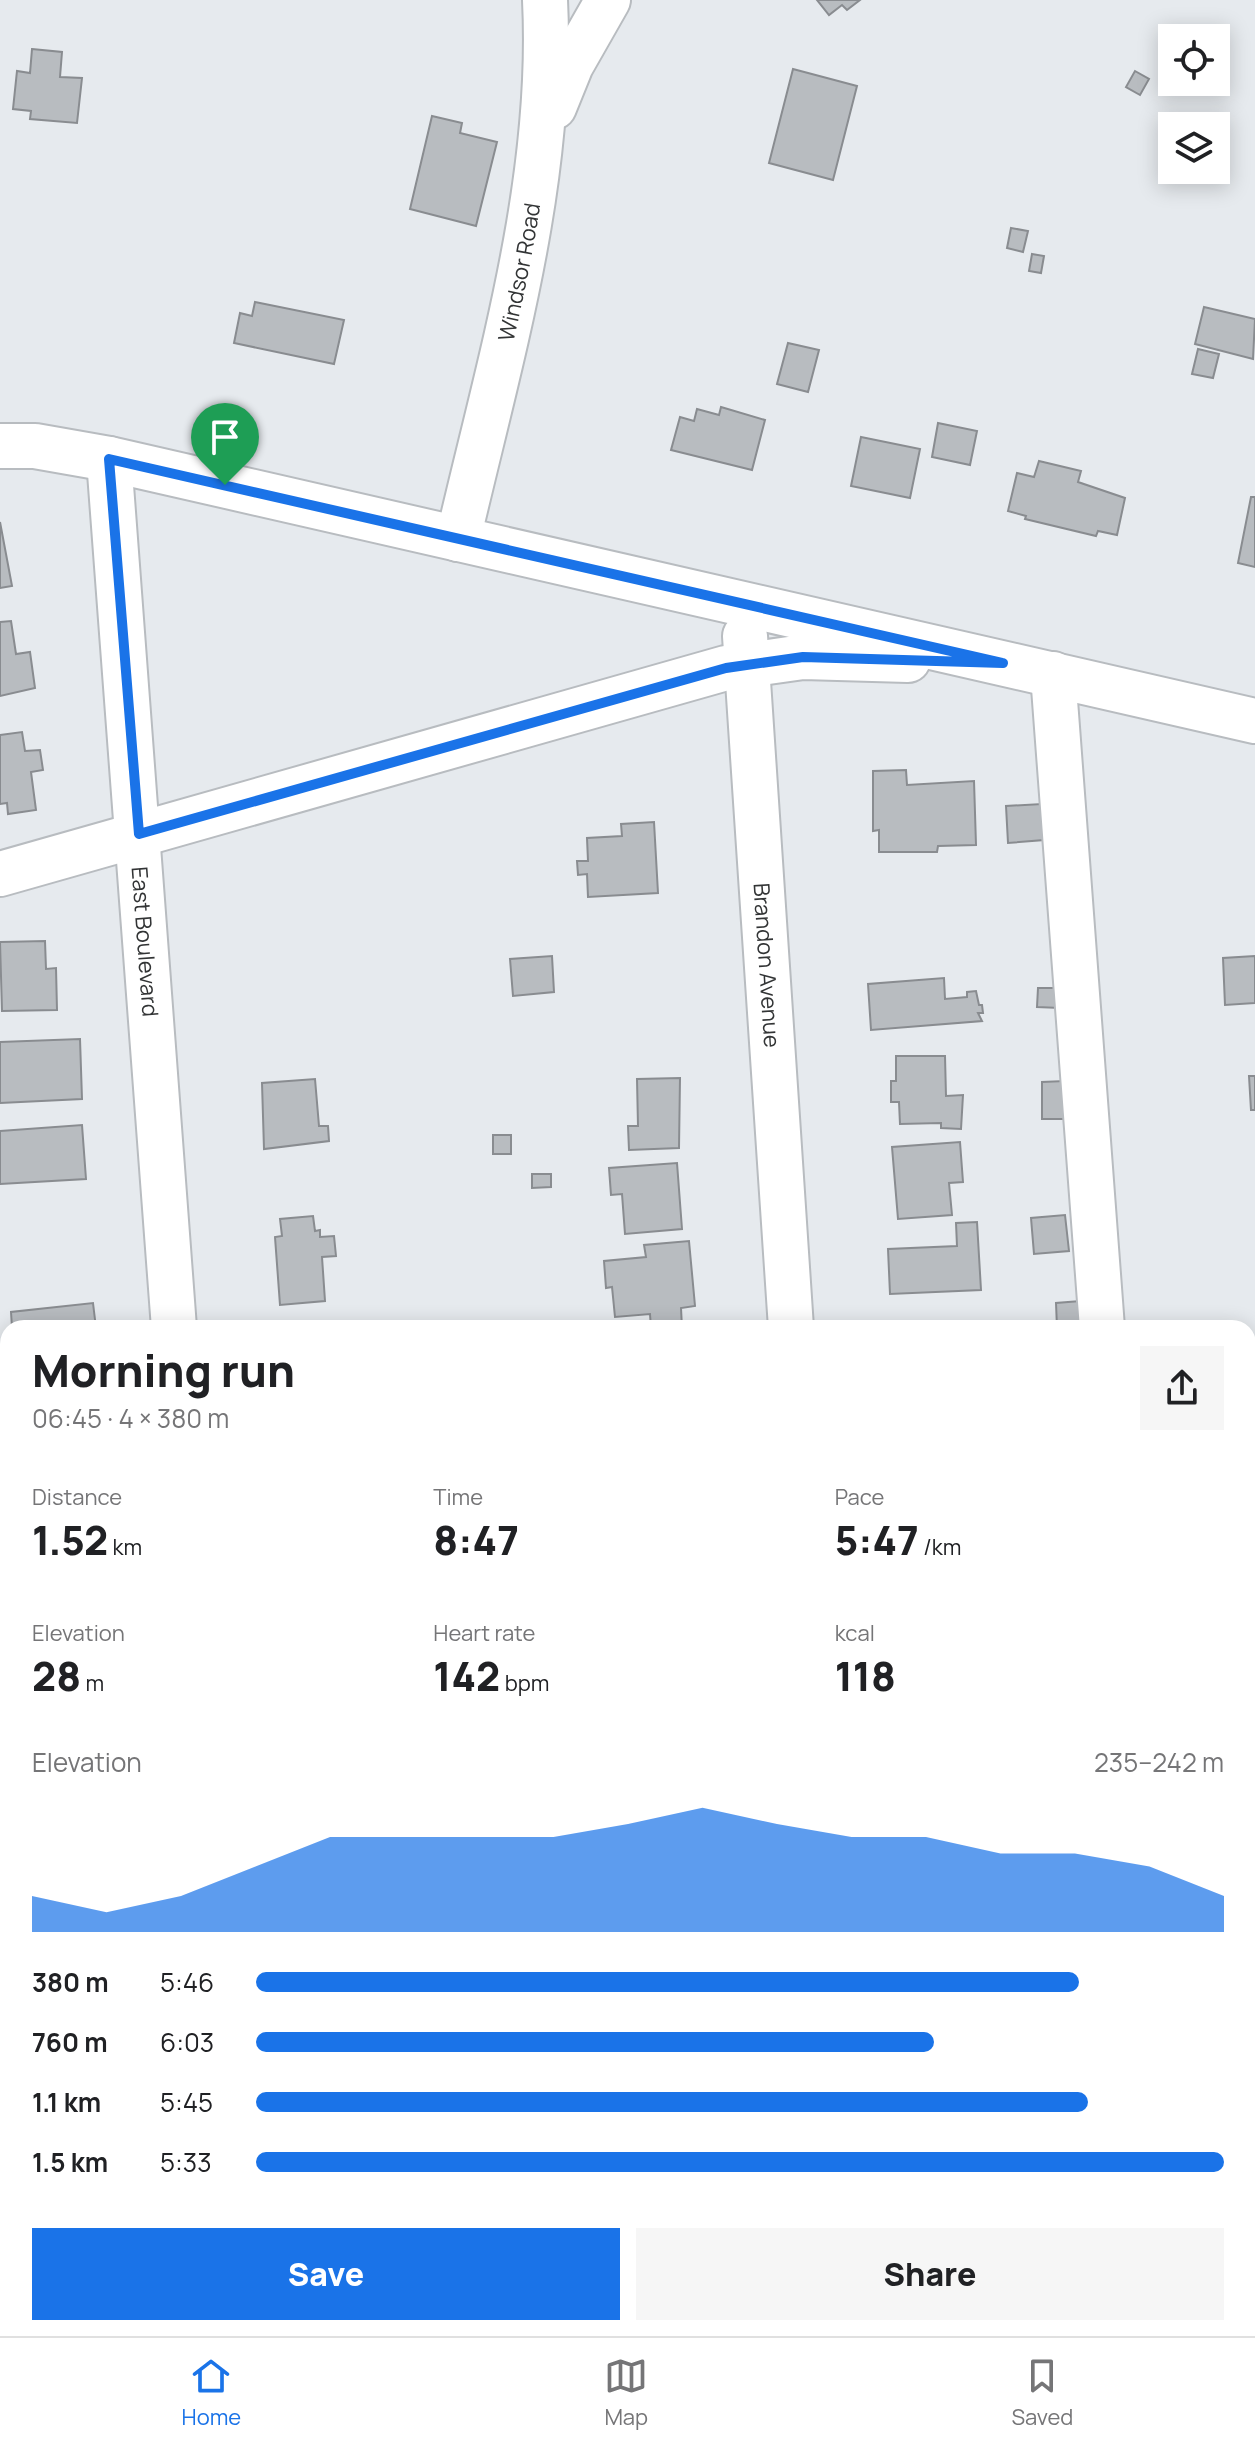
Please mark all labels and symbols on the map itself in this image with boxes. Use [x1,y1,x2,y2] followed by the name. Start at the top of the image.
[491,201,547,344] street label: Windsor Road
[191,403,259,485] pin
[125,866,166,1018] street label: East Boulevard
[746,882,787,1049] street label: Brandon Avenue

